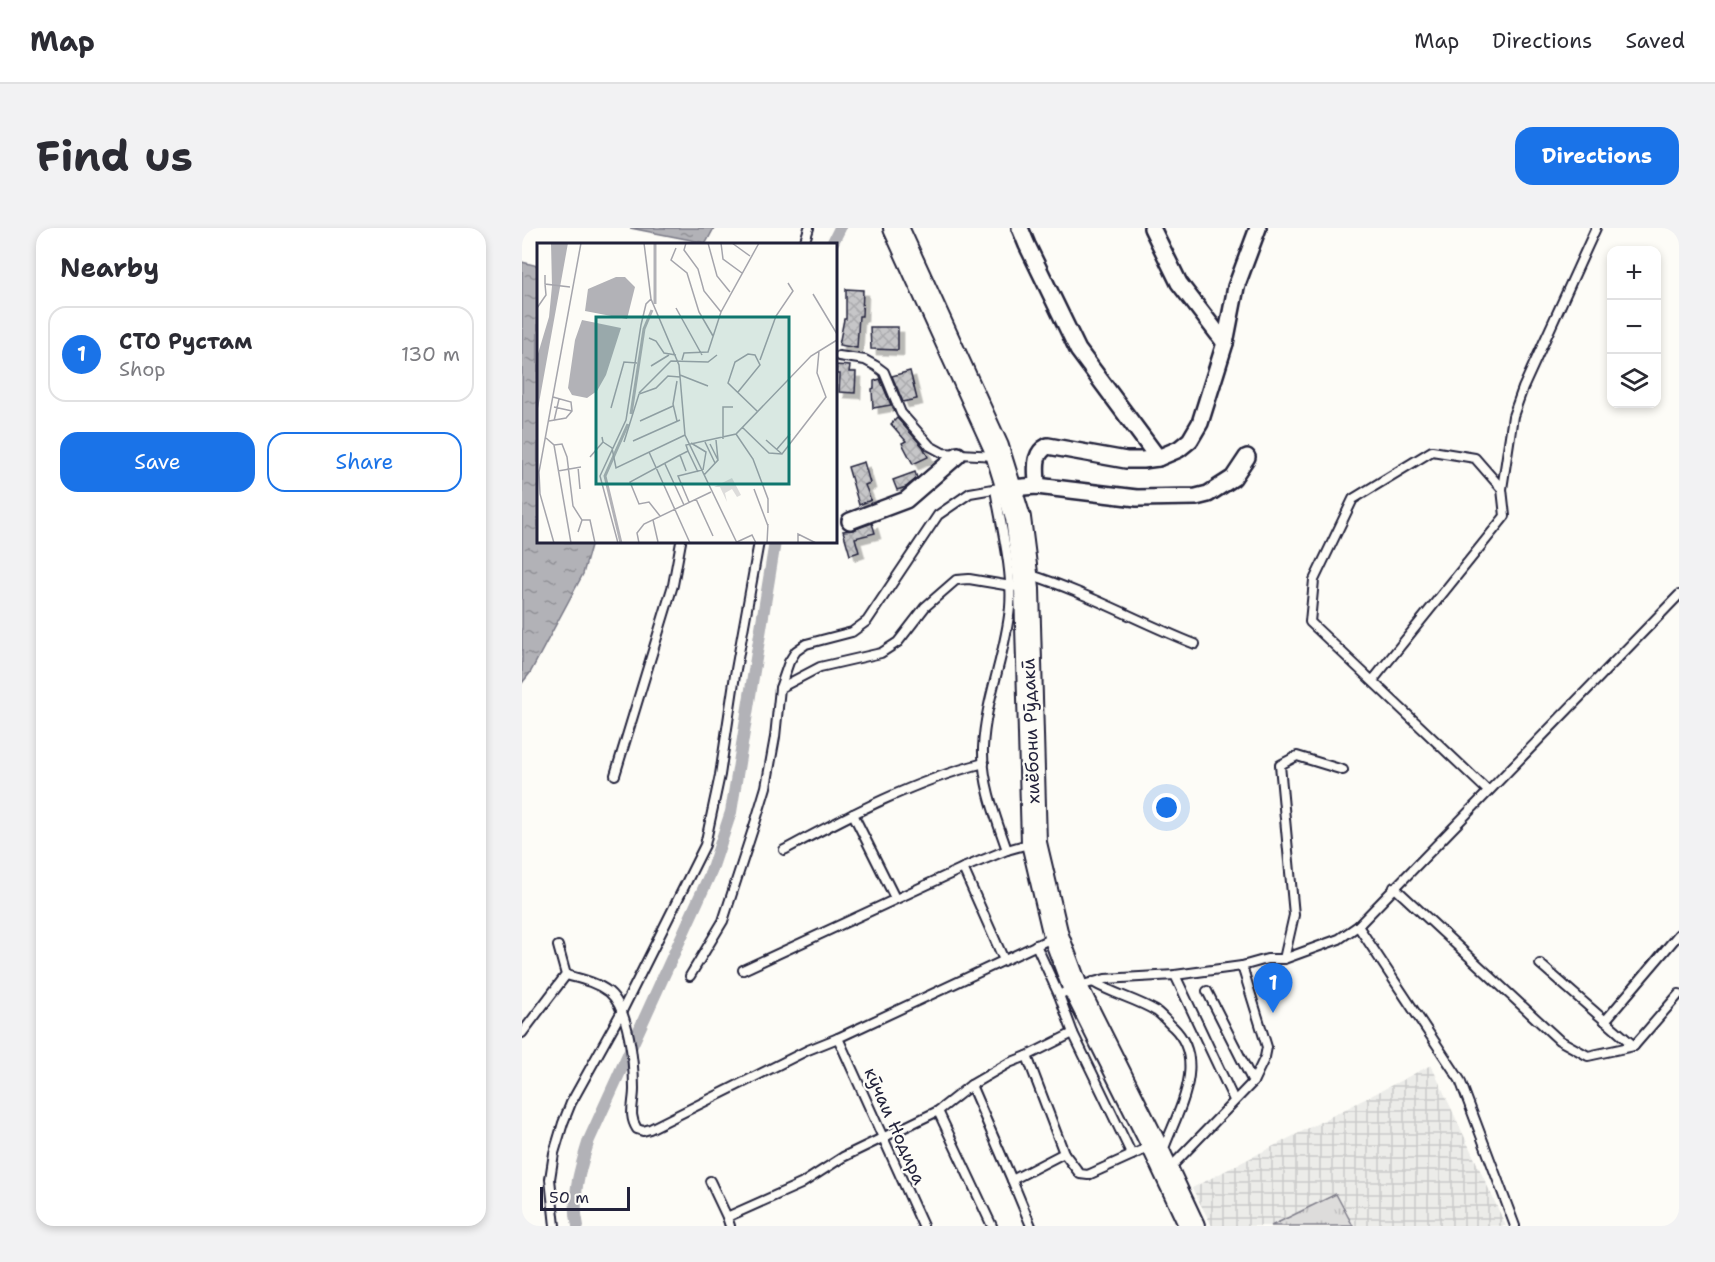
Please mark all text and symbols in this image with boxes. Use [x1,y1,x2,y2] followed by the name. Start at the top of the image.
[30,22,95,60] text: Map
[1414,27,1459,55] text: Map
[1492,27,1592,55] text: Directions
[1625,27,1685,55] text: Saved
[1515,127,1679,185] button: Directions
[36,128,193,184] text: Find us
[537,243,837,543] inset map
[1607,246,1661,408] map controls
[1607,246,1661,300] button: +
[60,250,159,285] text: Nearby
[1607,300,1661,354] button: −
[119,327,252,356] text: СТО Рустам
[77,341,86,367] text: 1
[401,341,460,367] text: 130 m
[1607,354,1661,408] button: layers
[119,356,166,382] text: Shop
[60,432,255,492] button: Save
[267,432,462,492] button: Share
[1016,658,1046,804] street label: хиёбони Рӯдакӣ
[1152,793,1181,822] your location
[1254,964,1293,1013] pin: 1
[858,1064,932,1188] street label: кӯчаи Нодира
[540,1184,630,1212] scale bar
[549,1187,589,1208] text: 50 m

